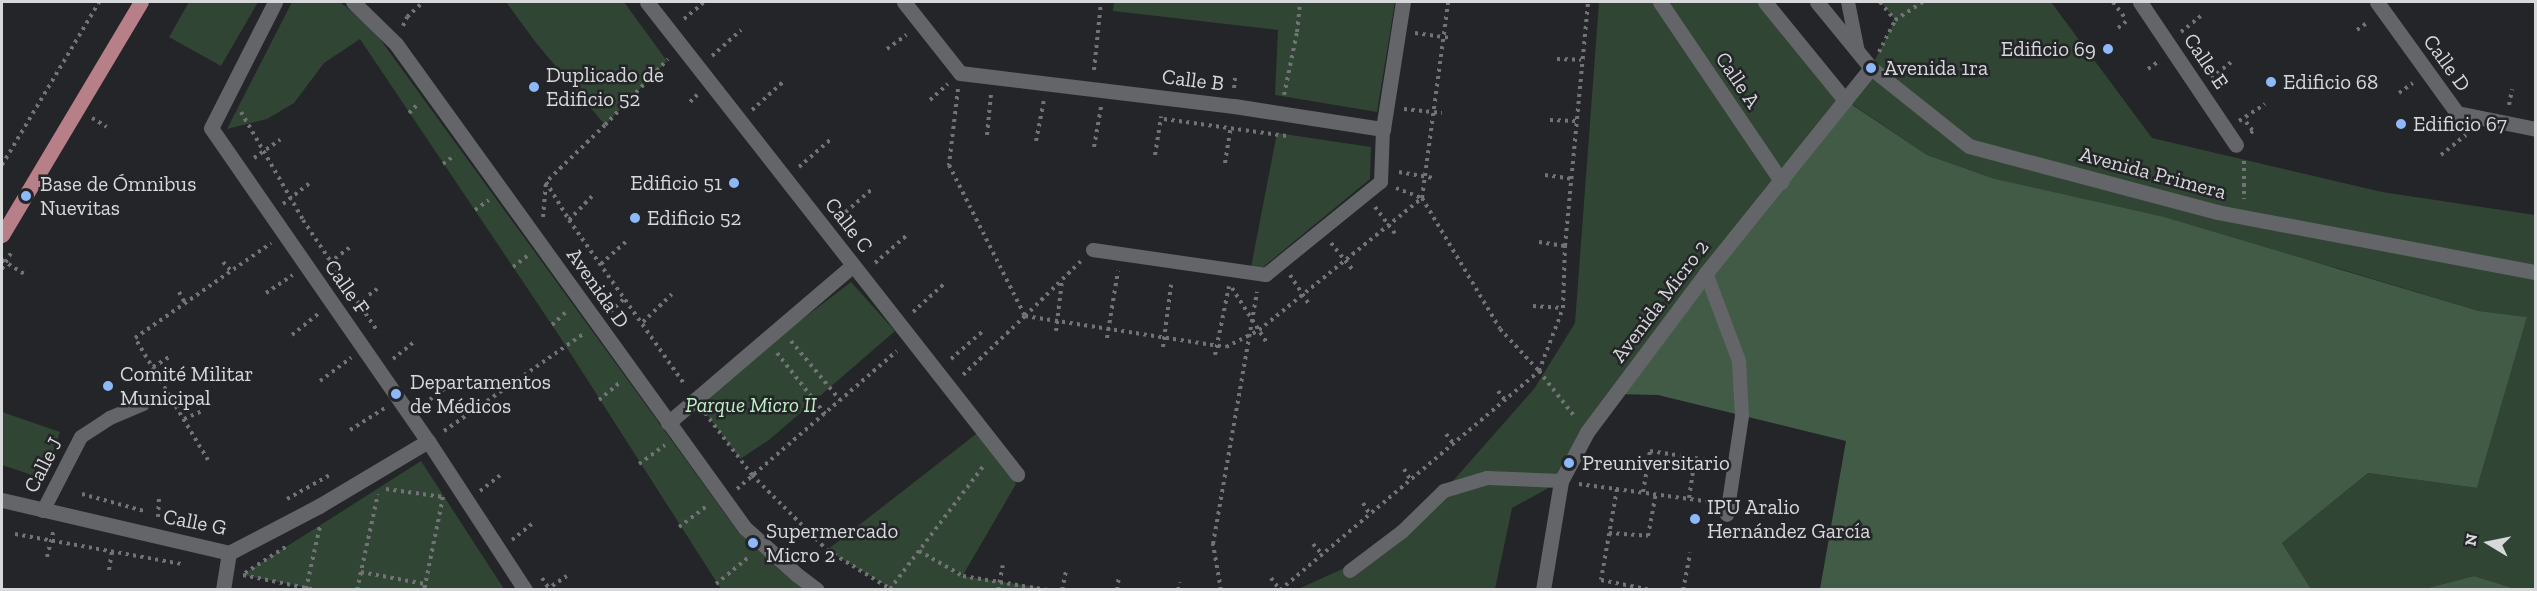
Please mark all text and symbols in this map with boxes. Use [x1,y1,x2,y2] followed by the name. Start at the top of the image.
[2178,28,2234,94] street label: Calle E
[2418,30,2476,96] street label: Calle D
[2001,36,2096,62] place label: Edificio 69
[2101,42,2115,56] marker: Edificio 69
[1710,47,1766,113] street label: Calle A
[1884,55,1988,81] place label: Avenida 1ra
[1862,59,1880,77] marker: Avenida 1ra
[546,62,664,112] place label: Duplicado de Edificio 52
[1161,64,1225,96] street label: Calle B
[2283,69,2378,95] place label: Edificio 68
[2264,75,2278,89] marker: Edificio 68
[527,80,541,94] marker: Duplicado de Edificio 52
[2413,111,2507,137] place label: Edificio 67
[2394,117,2408,131] marker: Edificio 67
[2077,141,2229,205] street label: Avenida Primera
[630,170,722,196] place label: Edificio 51
[40,171,196,221] place label: Base de Ómnibus Nuevitas
[727,176,741,190] marker: Edificio 51
[17,187,35,205] marker: Base de Ómnibus Nuevitas
[820,192,878,258] street label: Calle C
[647,205,741,231] place label: Edificio 52
[628,211,642,225] marker: Edificio 52
[1606,235,1714,367] street label: Avenida Micro 2
[561,243,635,333] street label: Avenida D
[319,255,375,319] street label: Calle F
[120,361,253,411] place label: Comité Militar Municipal
[410,369,551,419] place label: Departamentos de Médicos
[101,379,115,393] marker: Comité Militar Municipal
[387,385,405,403] marker: Departamentos de Médicos
[685,392,817,418] park label: Parque Micro II
[18,433,68,497] street label: Calle J
[1582,450,1730,476] place label: Preuniversitario
[1560,454,1578,472] marker: Preuniversitario
[1707,494,1870,544] place label: IPU Aralio Hernández García
[161,504,229,540] street label: Calle G
[1688,512,1702,526] marker: IPU Aralio Hernández García
[2459,513,2519,573] north arrow
[766,518,898,568] place label: Supermercado Micro 2
[2460,532,2481,547] text: N
[744,534,762,552] marker: Supermercado Micro 2

